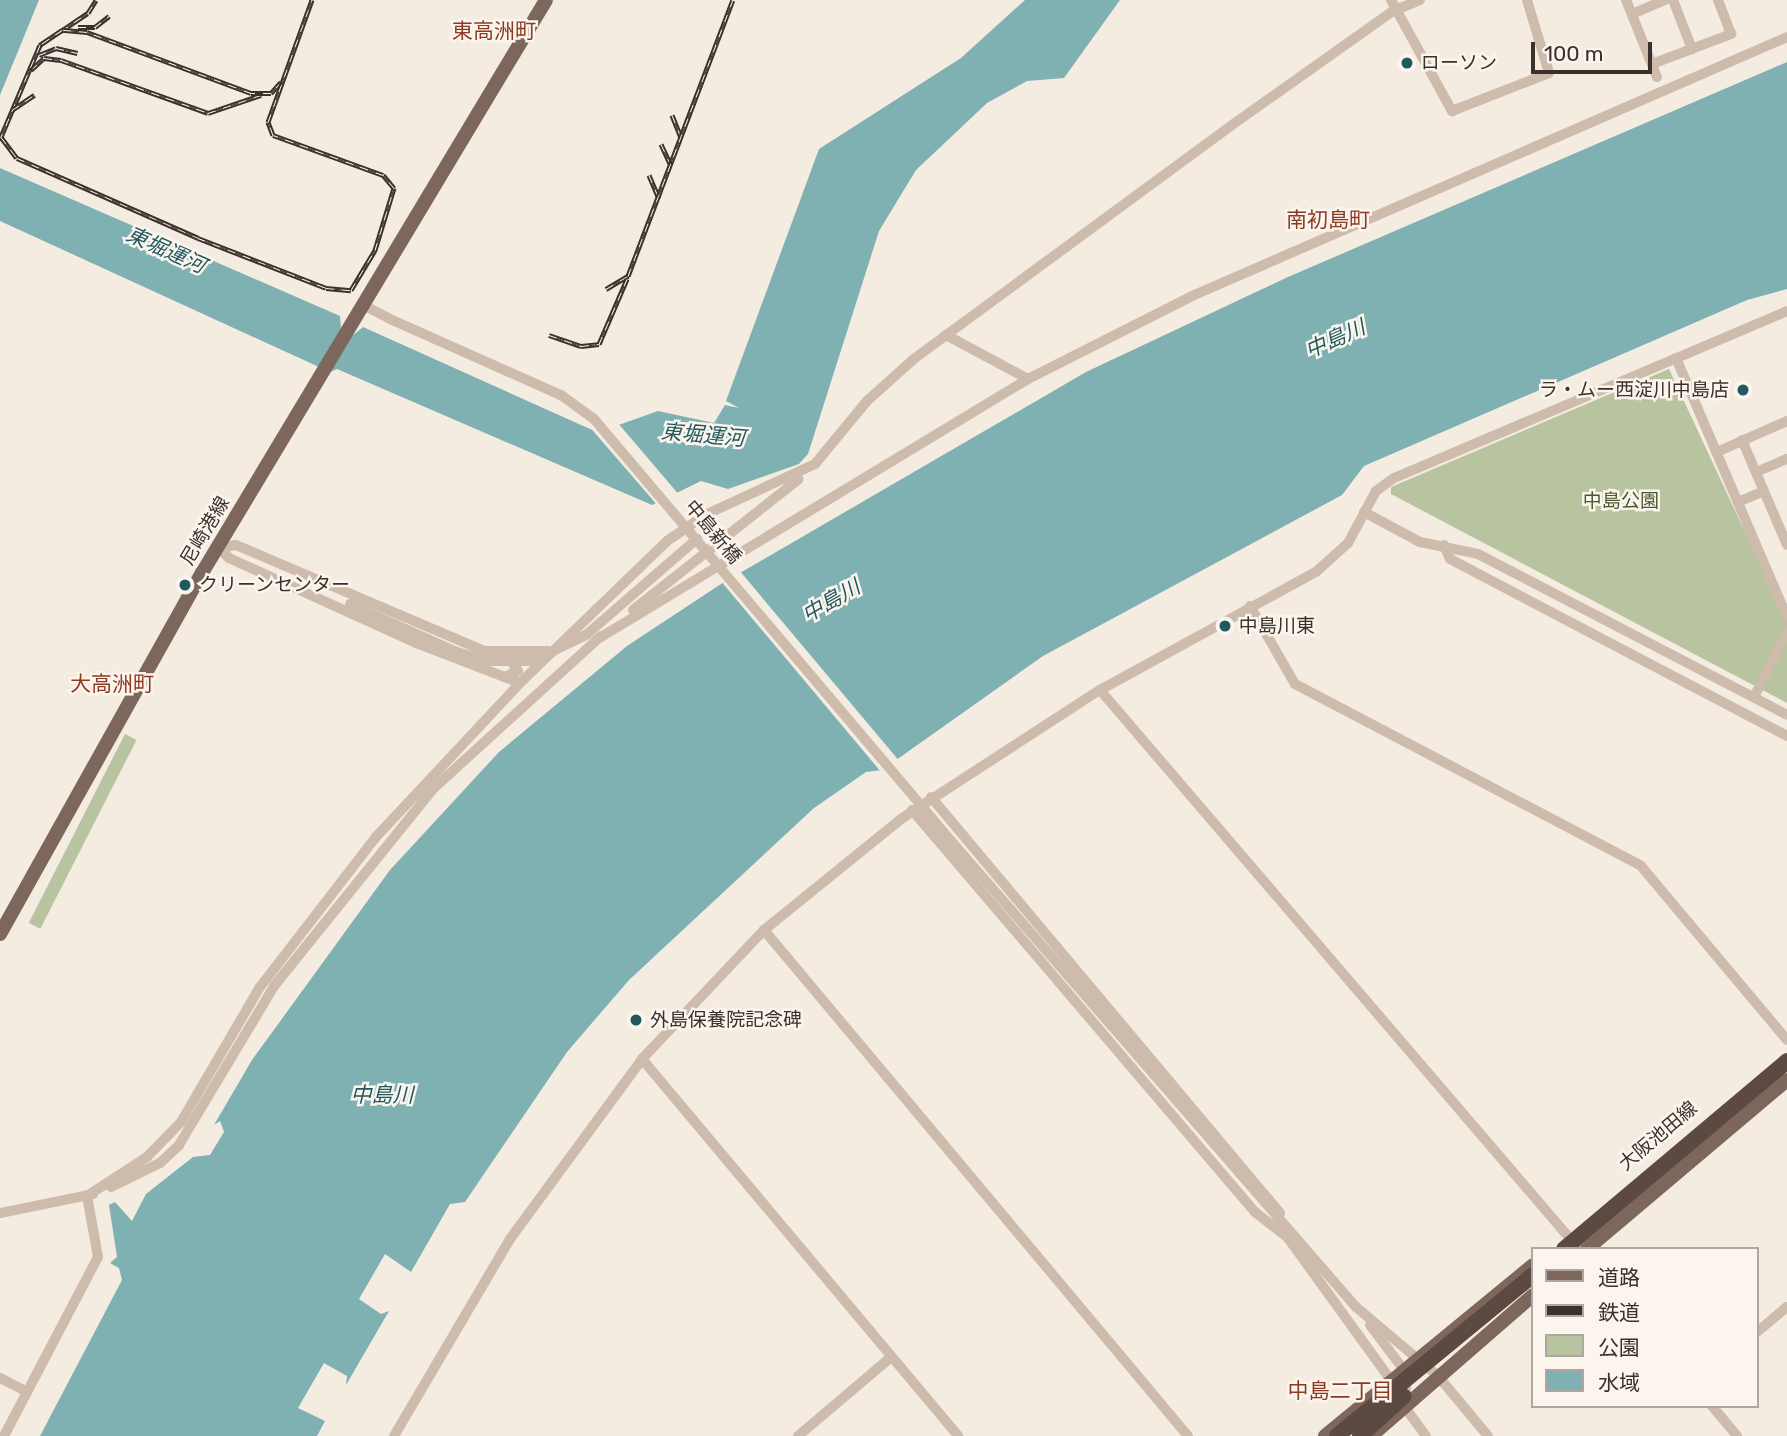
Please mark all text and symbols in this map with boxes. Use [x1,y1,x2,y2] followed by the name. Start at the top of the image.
[452,18,536,44] district label: 東高洲町
[1535,28,1656,72] scale bar
[1544,41,1603,66] text: 100 m
[1421,52,1497,74] place label: ローソン
[1399,55,1415,71] marker: ローソン
[1286,207,1370,233] district label: 南初島町
[123,221,209,279] water label: 東堀運河
[1301,315,1369,363] water label: 中島川
[1539,379,1729,401] place label: ラ・ムー西淀川中島店
[1735,382,1751,398] marker: ラ・ムー西淀川中島店
[660,419,746,451] water label: 東堀運河
[1583,490,1659,512] park label: 中島公園
[176,493,234,569] street label: 尼崎港線
[680,496,746,568] street label: 中島新橋
[199,574,351,596] place label: クリーンセンター
[797,574,865,628] water label: 中島川
[177,577,193,593] marker: クリーンセンター
[1239,615,1315,637] place label: 中島川東
[1217,618,1233,634] marker: 中島川東
[70,671,154,697] district label: 大高洲町
[650,1009,802,1031] place label: 外島保養院記念碑
[628,1012,644,1028] marker: 外島保養院記念碑
[351,1082,413,1108] water label: 中島川
[1614,1097,1702,1175] street label: 大阪池田線
[1532,1247,1759,1408] legend
[1598,1265,1640,1290] text: 道路
[1598,1300,1640,1325] text: 鉄道
[1598,1335,1640,1360] text: 公園
[1598,1370,1640,1395] text: 水域
[1288,1378,1392,1404] district label: 中島二丁目

